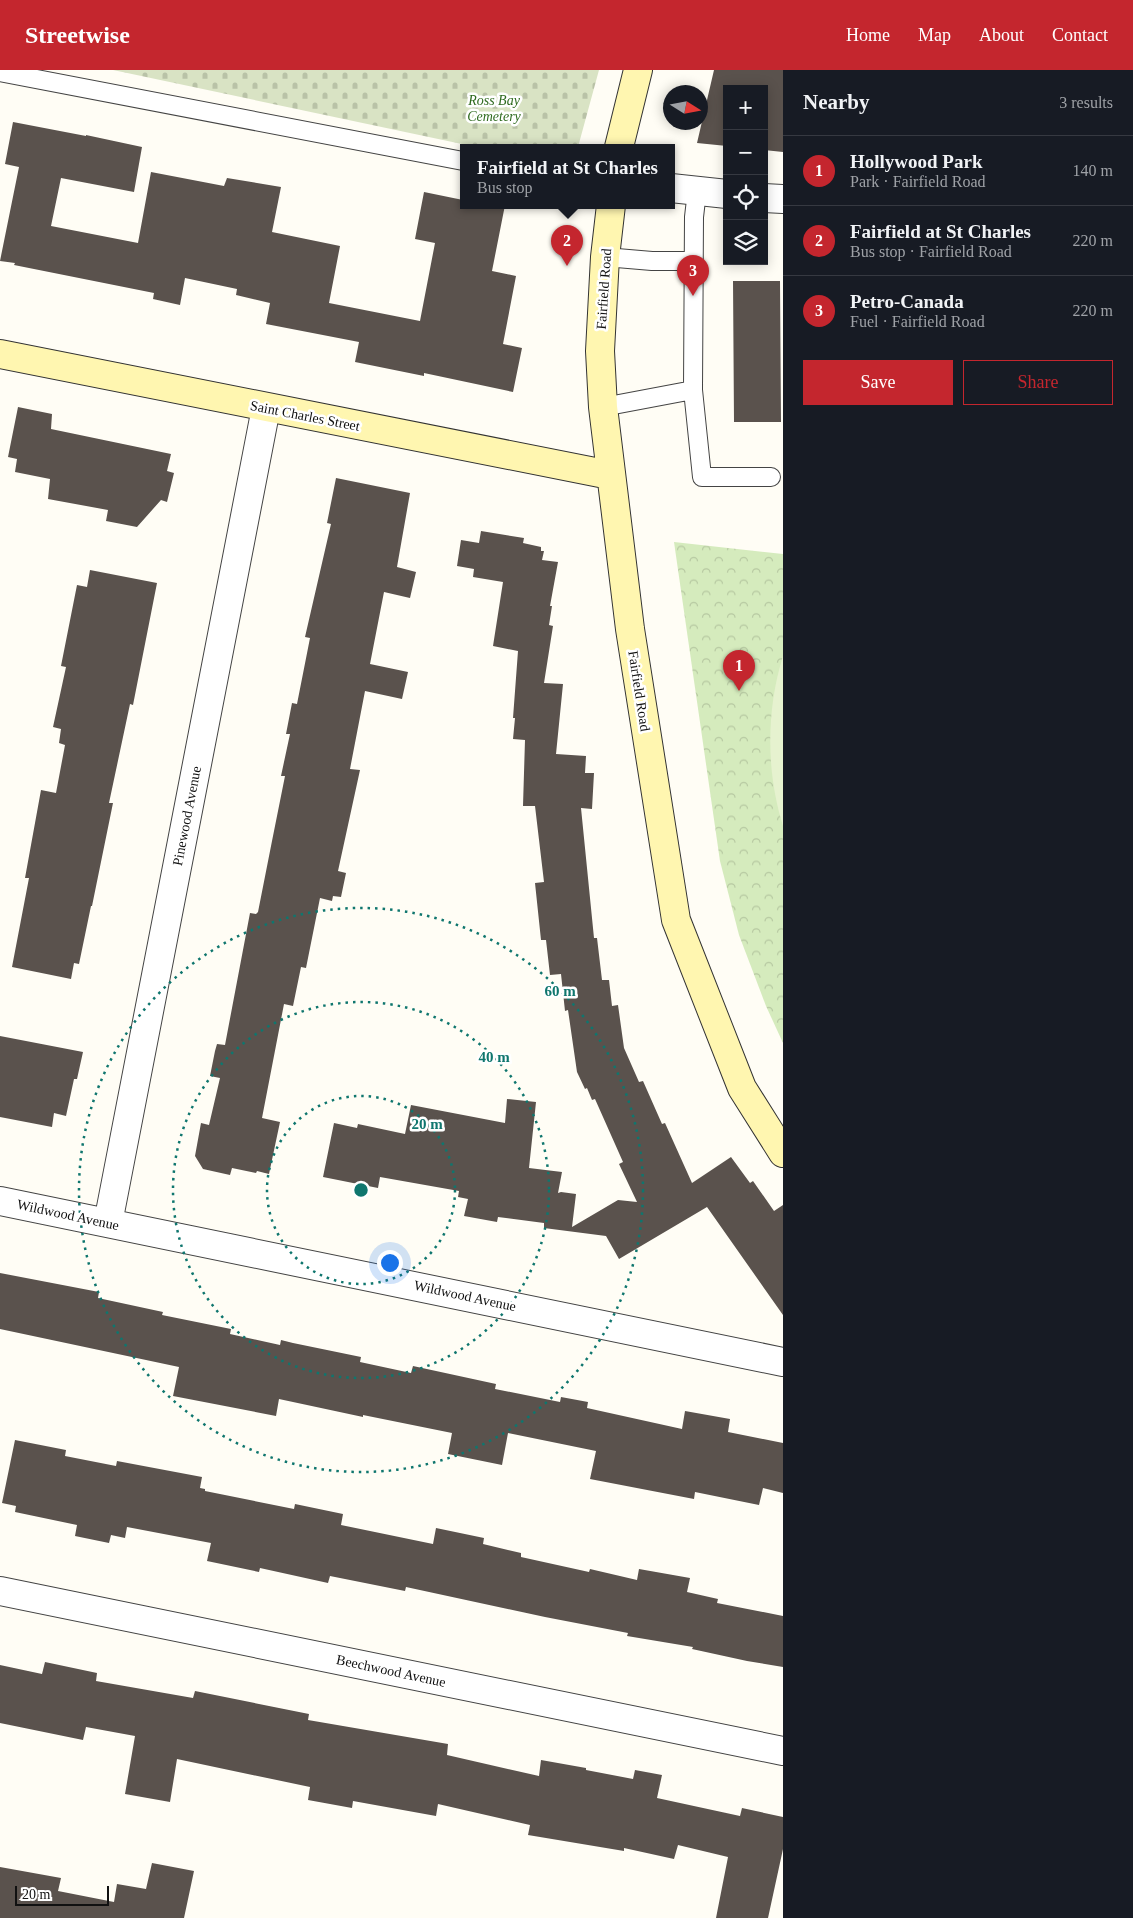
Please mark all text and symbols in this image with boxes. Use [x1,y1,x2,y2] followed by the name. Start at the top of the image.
[25,22,130,48] text: Streetwise
[846,25,890,45] text: Home
[918,25,951,45] text: Map
[979,25,1024,45] text: About
[1052,25,1108,45] text: Contact
[663,85,708,130] north arrow
[723,85,768,265] map controls
[723,85,768,130] button: +
[803,90,870,114] text: Nearby
[467,93,522,124] park label: Ross Bay Cemetery
[1059,94,1113,111] text: 3 results
[723,130,768,175] button: −
[460,144,675,209] popup
[850,151,982,172] text: Hollywood Park
[477,157,658,178] text: Fairfield at St Charles
[815,162,823,179] text: 1
[1073,162,1113,179] text: 140 m
[850,173,986,190] text: Park · Fairfield Road
[723,175,768,220] button: locate
[477,179,533,196] text: Bus stop
[723,220,768,265] button: layers
[850,221,1031,242] text: Fairfield at St Charles
[551,225,583,266] pin: 2
[815,232,823,249] text: 2
[1073,232,1113,249] text: 220 m
[850,243,1012,260] text: Bus stop · Fairfield Road
[594,248,614,330] street label: Fairfield Road
[677,255,709,296] pin: 3
[850,291,964,312] text: Petro-Canada
[815,302,823,319] text: 3
[1073,302,1113,319] text: 220 m
[850,313,985,330] text: Fuel · Fairfield Road
[803,360,953,405] button: Save
[963,360,1113,405] button: Share
[249,398,361,434] street label: Saint Charles Street
[625,650,653,732] street label: Fairfield Road
[723,650,755,691] pin: 1
[170,765,204,867] street label: Pinewood Avenue
[544,983,576,999] text: 60 m
[478,1049,510,1065] text: 40 m
[411,1116,443,1132] text: 20 m
[352,1181,370,1199] centre of rings
[16,1197,120,1233] street label: Wildwood Avenue
[377,1250,403,1276] your location
[413,1278,517,1314] street label: Wildwood Avenue
[335,1652,447,1690] street label: Beechwood Avenue
[15,1883,109,1906] scale bar
[22,1887,50,1902] text: 20 m

